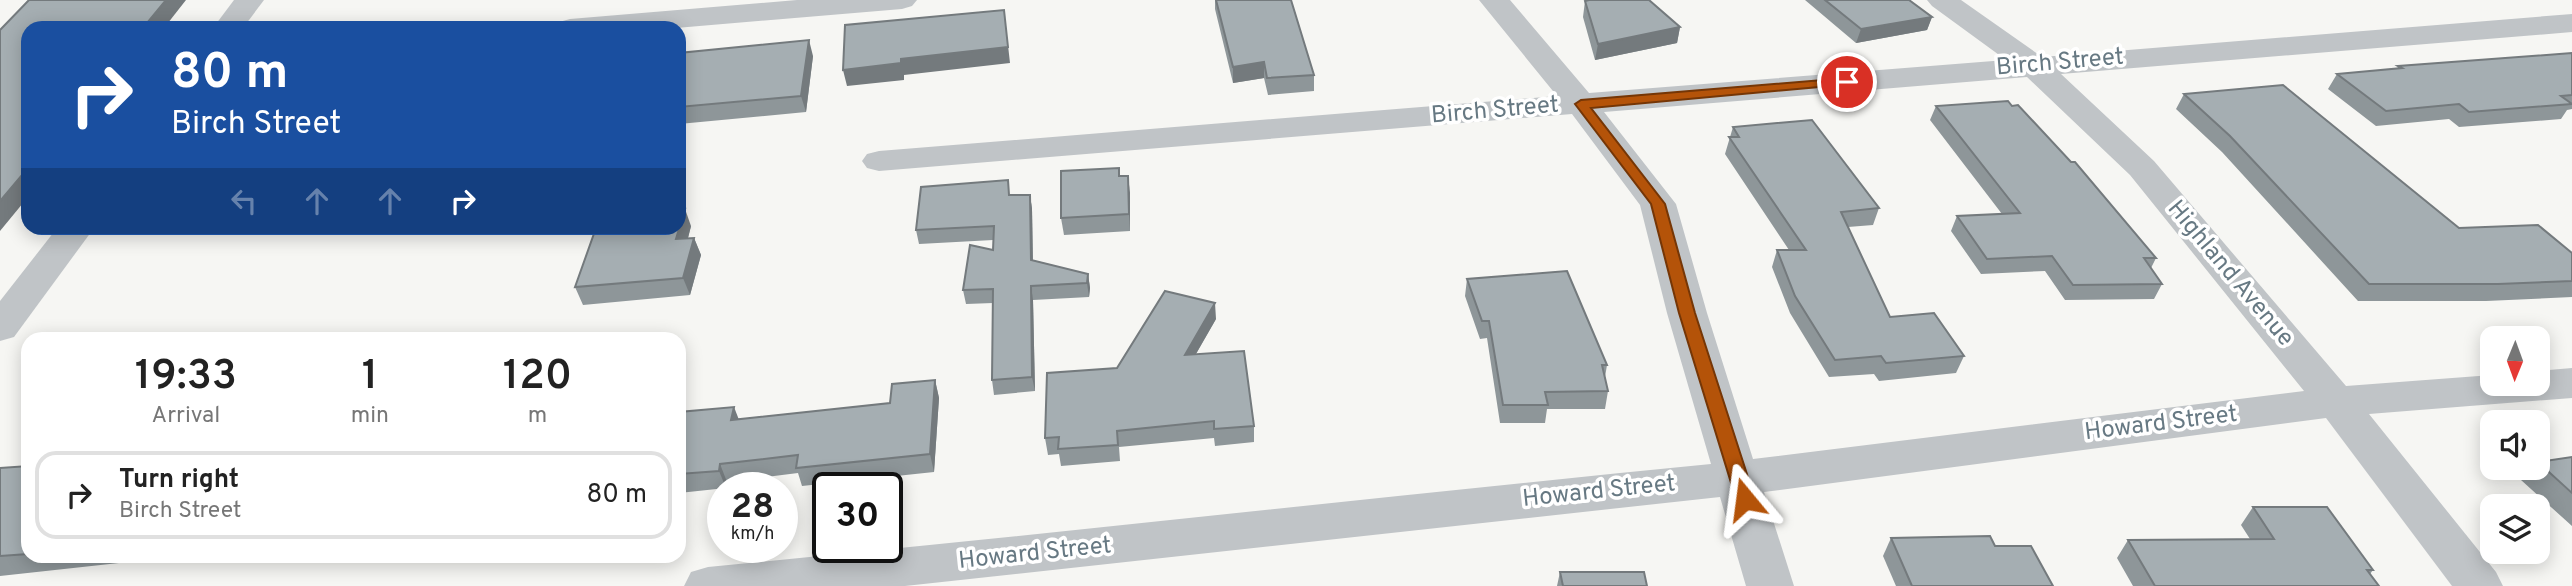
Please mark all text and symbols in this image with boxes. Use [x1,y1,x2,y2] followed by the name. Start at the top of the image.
[1995,42,2125,84] street label: Birch Street
[171,44,288,106] text: 80 m
[56,49,147,140] icon: right
[1817,52,1877,112] pin
[1828,63,1866,101] icon: arrive
[1430,90,1560,132] street label: Birch Street
[171,105,341,145] text: Birch Street
[225,182,263,220] icon: left
[298,182,336,220] icon: ahead
[371,182,409,220] icon: ahead
[444,182,482,220] icon: right
[2160,195,2300,353] street label: Highland Avenue
[2480,326,2550,396] north arrow
[2480,326,2550,564] map controls
[135,351,237,404] text: 19:33
[362,351,378,404] text: 1
[503,351,572,404] text: 120
[2083,400,2239,448] street label: Howard Street
[152,402,220,431] text: Arrival
[351,402,389,431] text: min
[528,402,547,431] text: m
[2480,410,2550,480] button: sound
[1708,462,1782,536] position arrow
[119,464,239,497] text: Turn right
[1521,469,1677,515] street label: Howard Street
[812,472,903,563] speed limit sign: 30
[60,476,98,514] icon: right
[587,479,647,512] text: 80 m
[731,486,774,530] text: 28
[2480,494,2550,564] button: layers
[119,497,241,526] text: Birch Street
[731,523,774,546] text: km/h
[957,531,1113,577] street label: Howard Street

